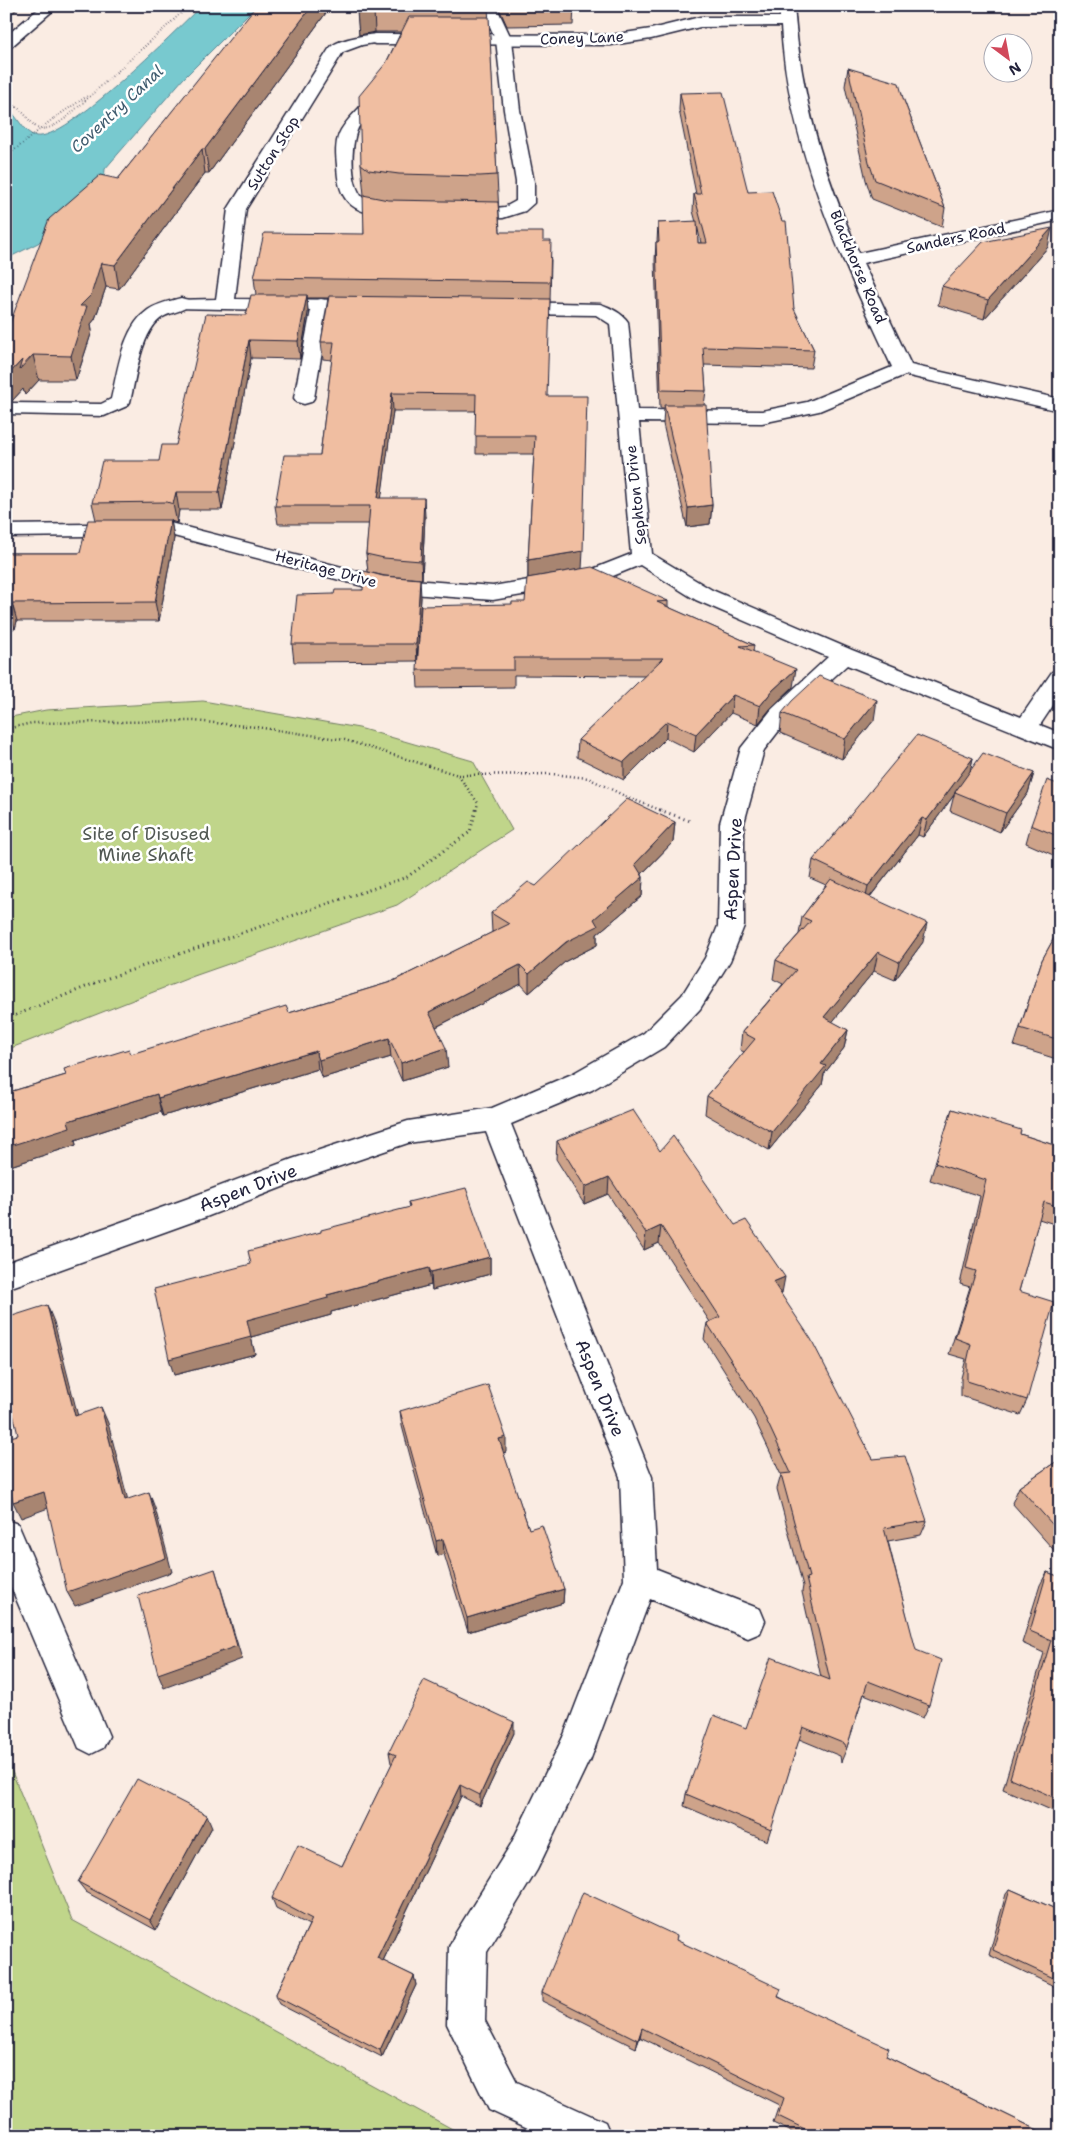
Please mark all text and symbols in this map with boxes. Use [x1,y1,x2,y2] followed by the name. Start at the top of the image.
[540,27,624,49] street label: Coney Lane
[984,32,1034,82] north arrow
[1005,58,1024,80] text: N
[66,61,168,157] water label: Coventry Canal
[242,112,304,194] street label: Sutton Stop
[825,207,891,327] street label: Blackhorse Road
[905,218,1008,258] street label: Sanders Road
[621,444,651,546] street label: Sephton Drive
[273,546,379,592] street label: Heritage Drive
[718,817,748,921] street label: Aspen Drive
[82,822,210,867] park label: Site of Disused Mine Shaft
[196,1158,300,1218] street label: Aspen Drive
[570,1336,630,1440] street label: Aspen Drive

